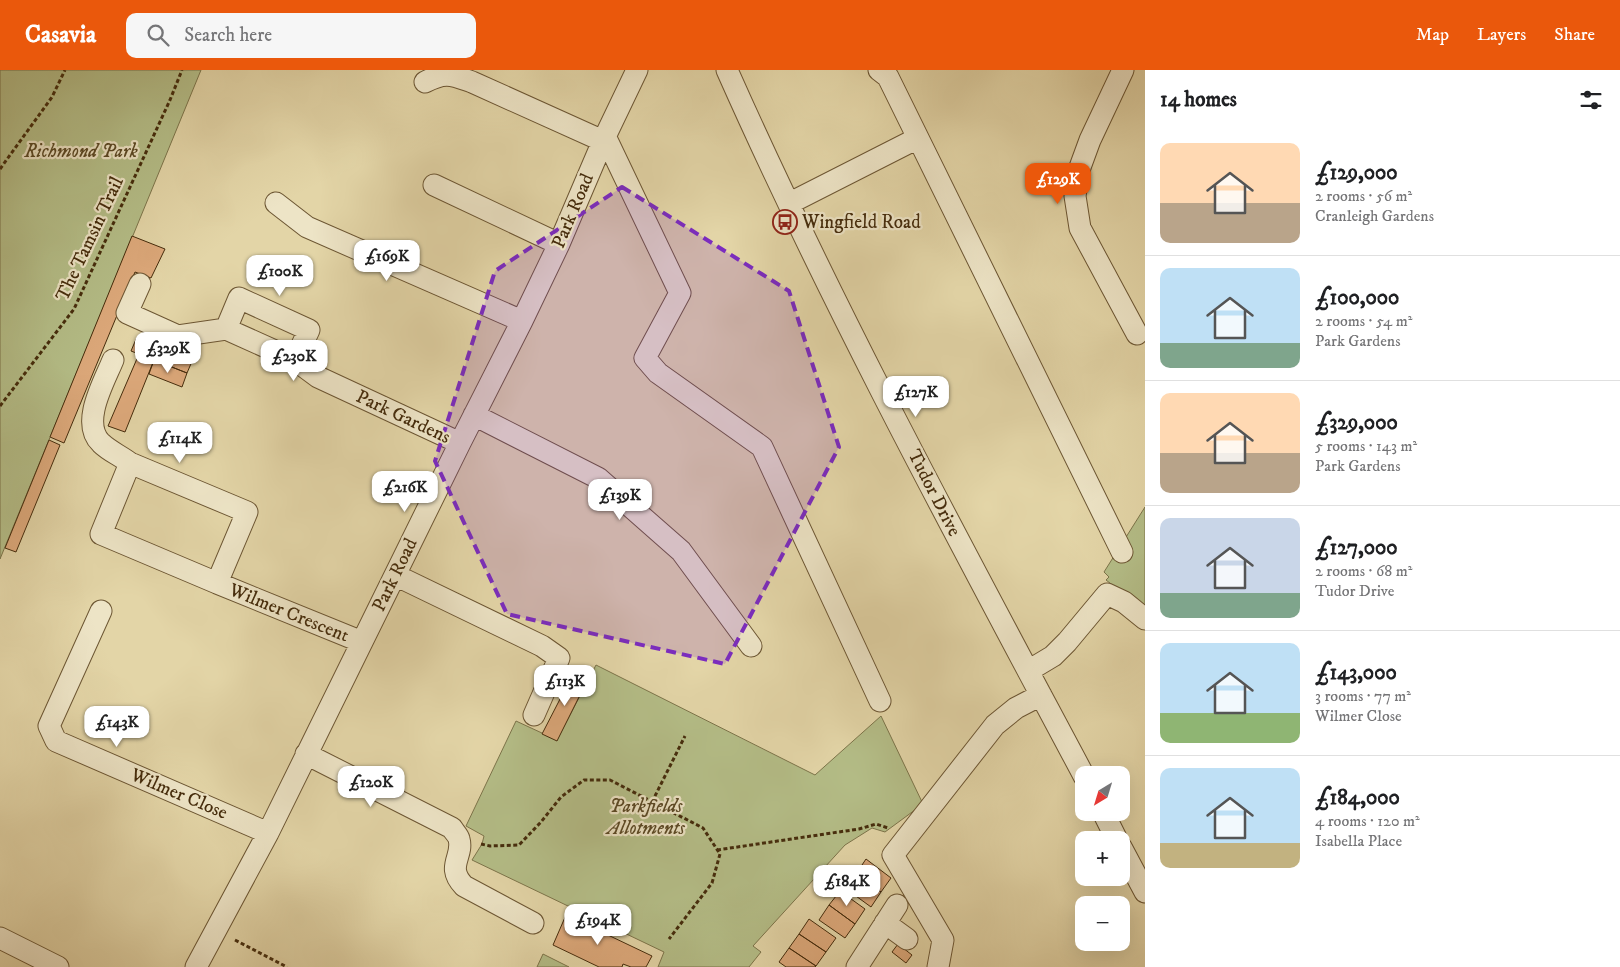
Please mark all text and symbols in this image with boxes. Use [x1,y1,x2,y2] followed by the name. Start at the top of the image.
[126,13,476,58] search box
[25,20,96,50] text: Casavia
[144,21,172,49] icon: search
[184,24,272,47] text: Search here
[1416,24,1449,46] text: Map
[1477,24,1526,46] text: Layers
[1554,24,1595,46] text: Share
[1577,86,1605,114] icon: filters
[1160,87,1237,113] text: 14 homes
[23,140,138,163] park label: Richmond Park
[1315,160,1398,186] text: £129,000
[1023,162,1093,205] pin: £129K
[1200,163,1260,223] icon: home
[1036,169,1080,189] text: £129K
[547,170,599,252] street label: Park Road
[51,173,129,305] street label: The Tamsin Trail
[1315,186,1412,206] text: 2 rooms · 56 m²
[1315,206,1434,226] text: Cranleigh Gardens
[772,209,798,235] bus stop icon: Wingfield Road
[801,211,921,234] place label: Wingfield Road
[352,240,422,282] pin: £169K
[365,246,409,266] text: £169K
[245,254,315,297] pin: £100K
[257,261,303,281] text: £100K
[1315,285,1399,311] text: £100,000
[1200,288,1260,348] icon: home
[1315,311,1412,331] text: 2 rooms · 54 m²
[1315,331,1401,351] text: Park Gardens
[133,332,203,374] pin: £329K
[146,338,190,358] text: £329K
[259,340,329,382] pin: £230K
[272,346,316,366] text: £230K
[881,376,951,418] pin: £127K
[894,382,938,402] text: £127K
[352,385,454,449] street label: Park Gardens
[1315,410,1398,436] text: £329,000
[1200,413,1260,473] icon: home
[145,422,215,464] pin: £114K
[158,428,202,448] text: £114K
[1315,436,1417,456] text: 5 rooms · 143 m²
[902,446,966,540] street label: Tudor Drive
[1315,456,1401,476] text: Park Gardens
[370,470,440,513] pin: £216K
[383,477,427,497] text: £216K
[585,478,655,521] pin: £139K
[599,485,641,505] text: £139K
[367,534,423,616] street label: Park Road
[1315,535,1398,561] text: £127,000
[1200,538,1260,598] icon: home
[1315,561,1412,581] text: 2 rooms · 68 m²
[225,578,352,647] street label: Wilmer Crescent
[1315,581,1394,601] text: Tudor Drive
[1315,660,1397,686] text: £143,000
[1200,663,1260,723] icon: home
[530,664,600,707] pin: £113K
[545,671,585,691] text: £113K
[1315,686,1411,706] text: 3 rooms · 77 m²
[82,706,152,748] pin: £143K
[1315,706,1402,726] text: Wilmer Close
[95,712,139,732] text: £143K
[126,763,231,825] street label: Wilmer Close
[336,766,406,808] pin: £120K
[1075,766,1130,821] north arrow
[1075,766,1130,951] map controls
[349,772,393,792] text: £120K
[1315,785,1400,811] text: £184,000
[1200,788,1260,848] icon: home
[605,795,686,840] park label: Parkfields Allotments
[1315,811,1420,831] text: 4 rooms · 120 m²
[1075,831,1130,886] button: +
[1315,831,1402,851] text: Isabella Place
[812,864,882,907] pin: £184K
[824,871,870,891] text: £184K
[1075,896,1130,951] button: −
[563,904,633,946] pin: £194K
[575,910,621,930] text: £194K

